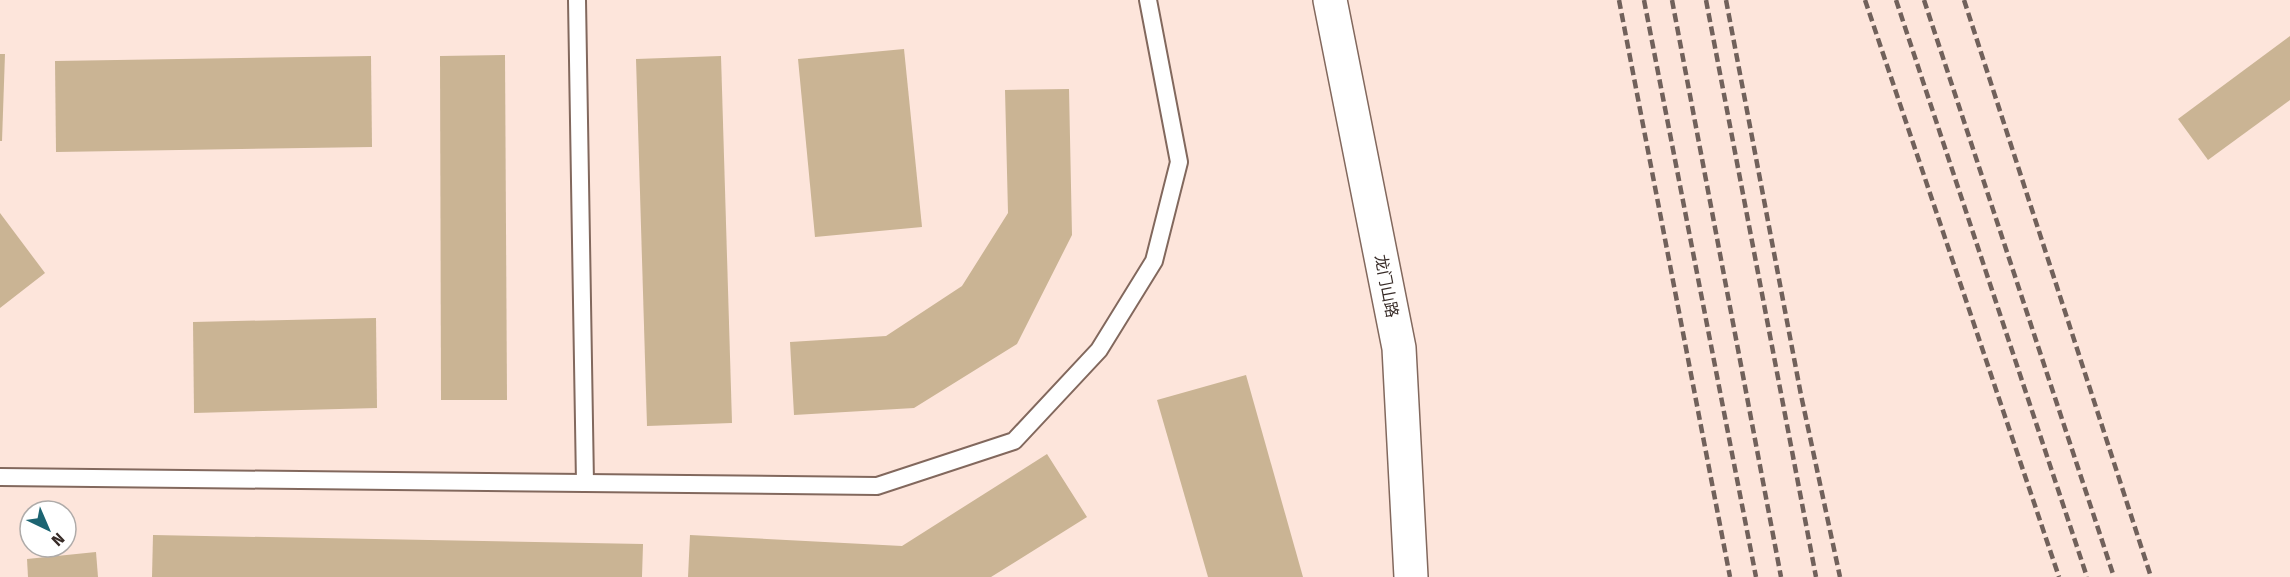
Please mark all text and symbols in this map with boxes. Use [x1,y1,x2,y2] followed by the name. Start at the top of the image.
[1371,253,1402,319] street label: 龙门山路
[18,499,78,559] north arrow
[48,529,68,550] text: N

